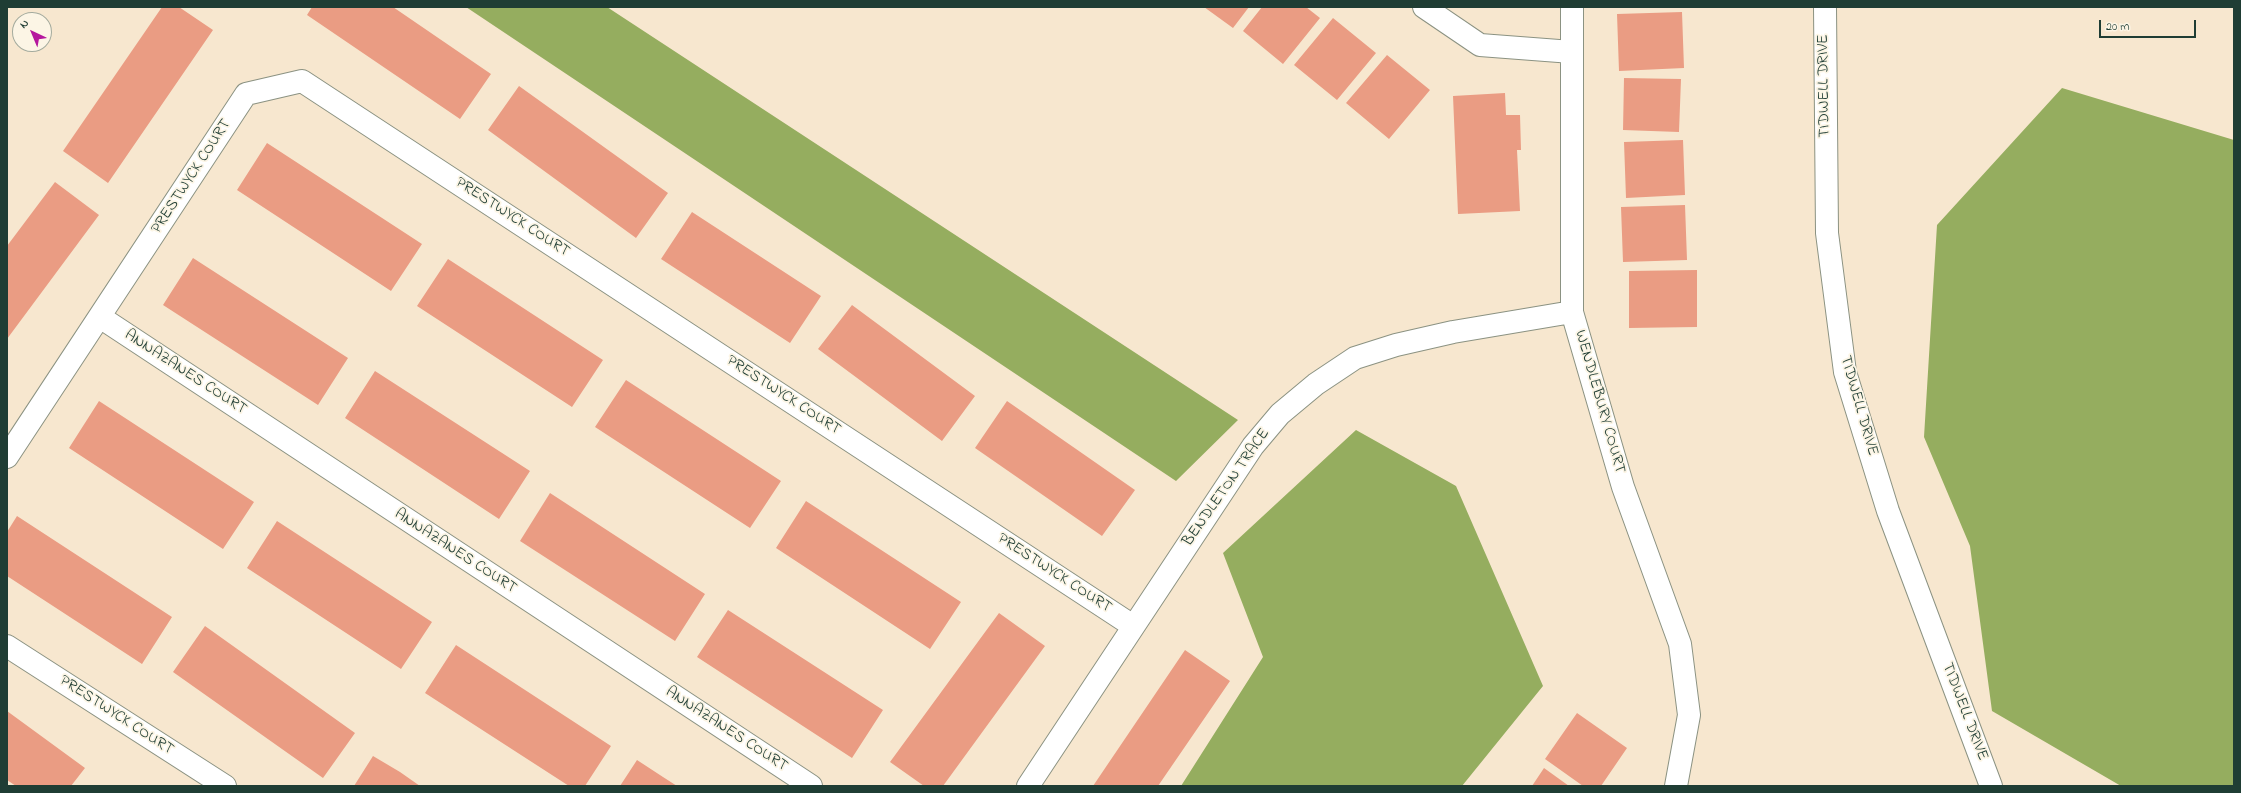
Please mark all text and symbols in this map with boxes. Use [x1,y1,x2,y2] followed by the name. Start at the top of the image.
[12,12,52,52] north arrow
[2101,12,2198,38] scale bar
[16,16,33,32] text: N
[2106,18,2129,36] text: 20 m
[1815,34,1835,138] street label: TIDWELL DRIVE
[148,116,236,238] street label: PRESTWYCK COURT
[451,174,573,262] street label: PRESTWYCK COURT
[120,326,250,420] street label: ANNAZANES COURT
[1569,328,1629,476] street label: WENDLEBURY COURT
[722,352,844,440] street label: PRESTWYCK COURT
[1835,354,1881,458] street label: TIDWELL DRIVE
[1179,425,1275,551] street label: BENDLETON TRACE
[390,505,520,599] street label: ANNAZANES COURT
[993,530,1115,618] street label: PRESTWYCK COURT
[1937,660,1991,764] street label: TIDWELL DRIVE
[55,672,177,760] street label: PRESTWYCK COURT
[661,683,791,777] street label: ANNAZANES COURT

